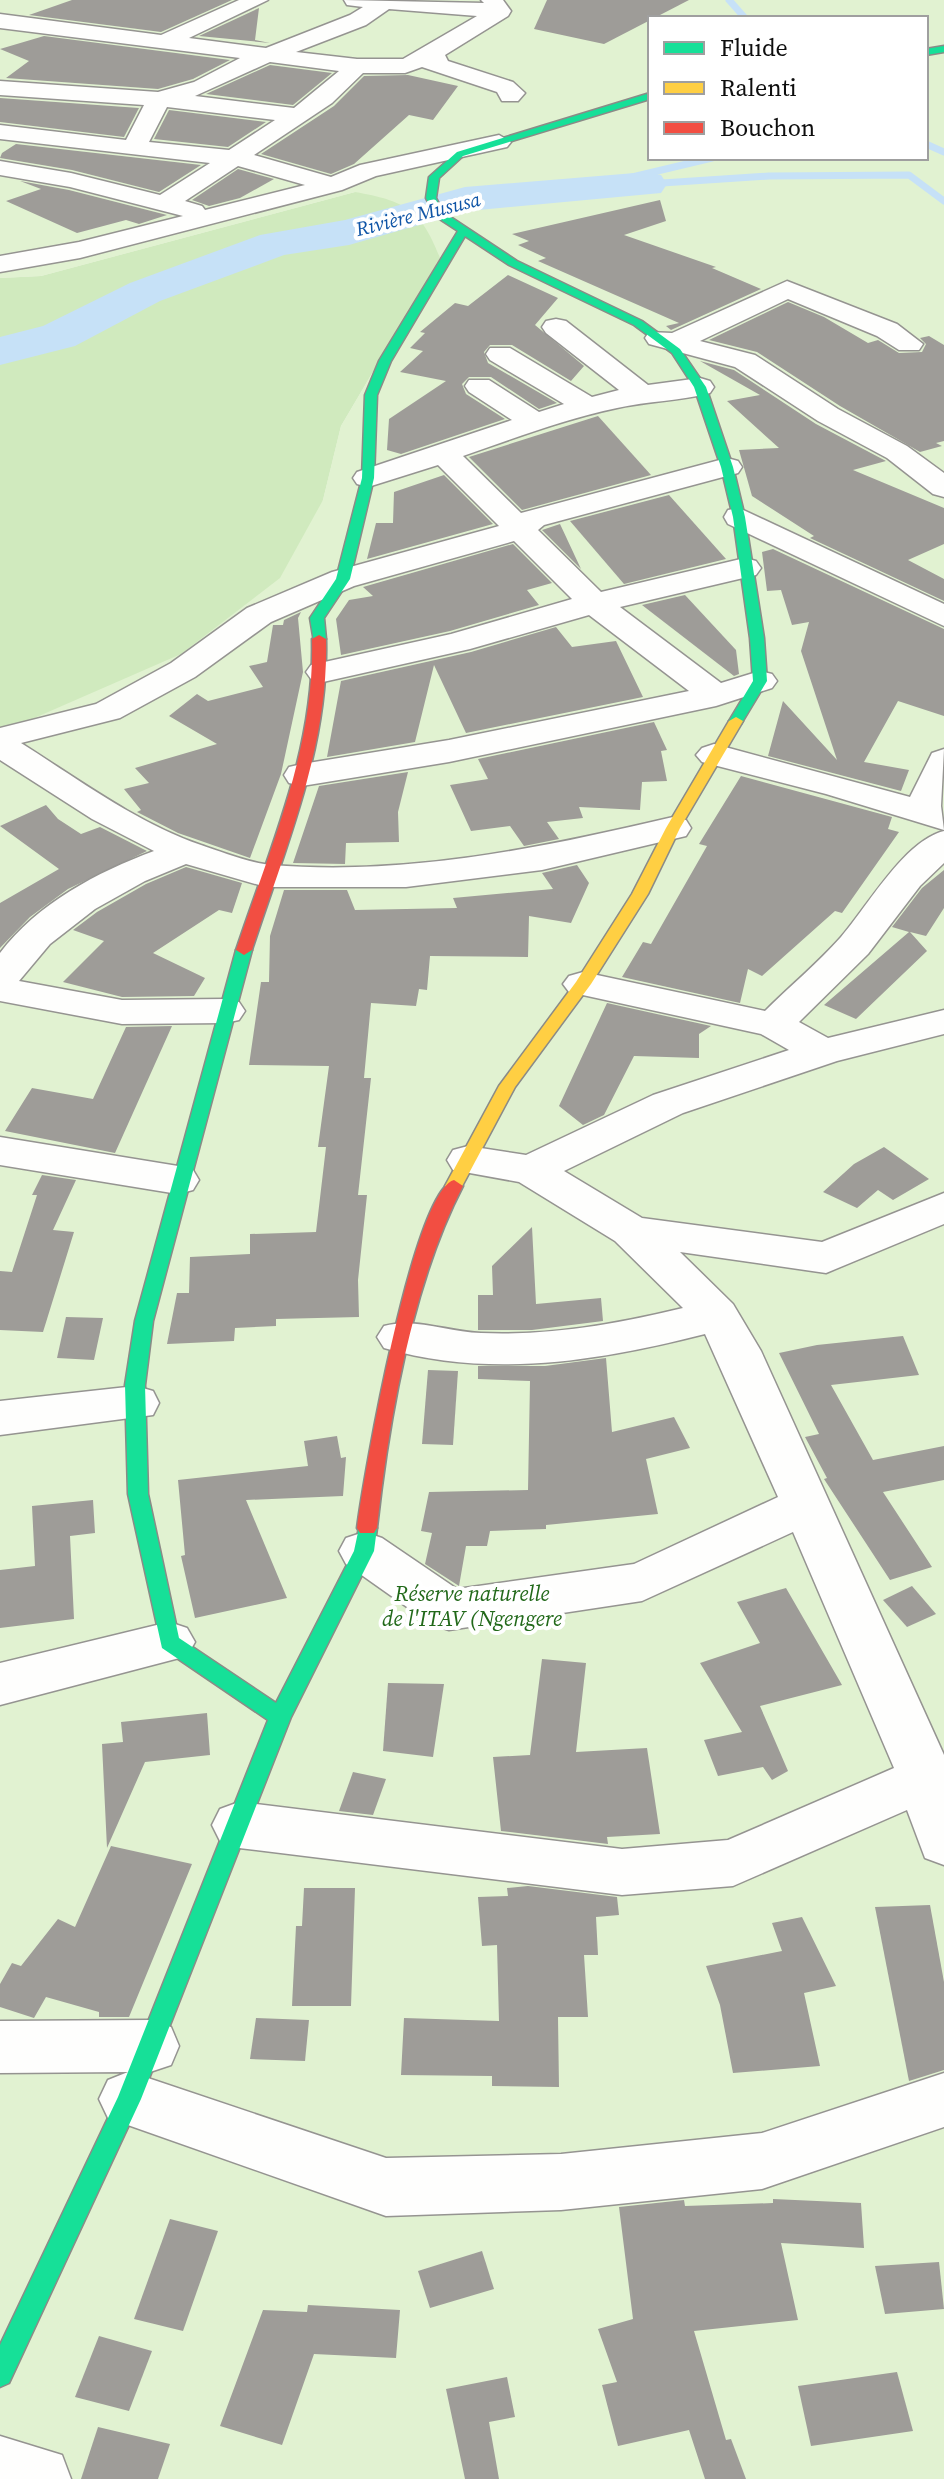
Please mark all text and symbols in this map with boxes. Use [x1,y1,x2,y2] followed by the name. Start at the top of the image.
[648,16,928,160] legend
[720,31,788,64] text: Fluide
[720,71,797,104] text: Ralenti
[720,111,815,144] text: Bouchon
[352,185,484,243] water label: Rivière Mususa
[382,1578,562,1633] park label: Réserve naturelle de l'ITAV (Ngengere

